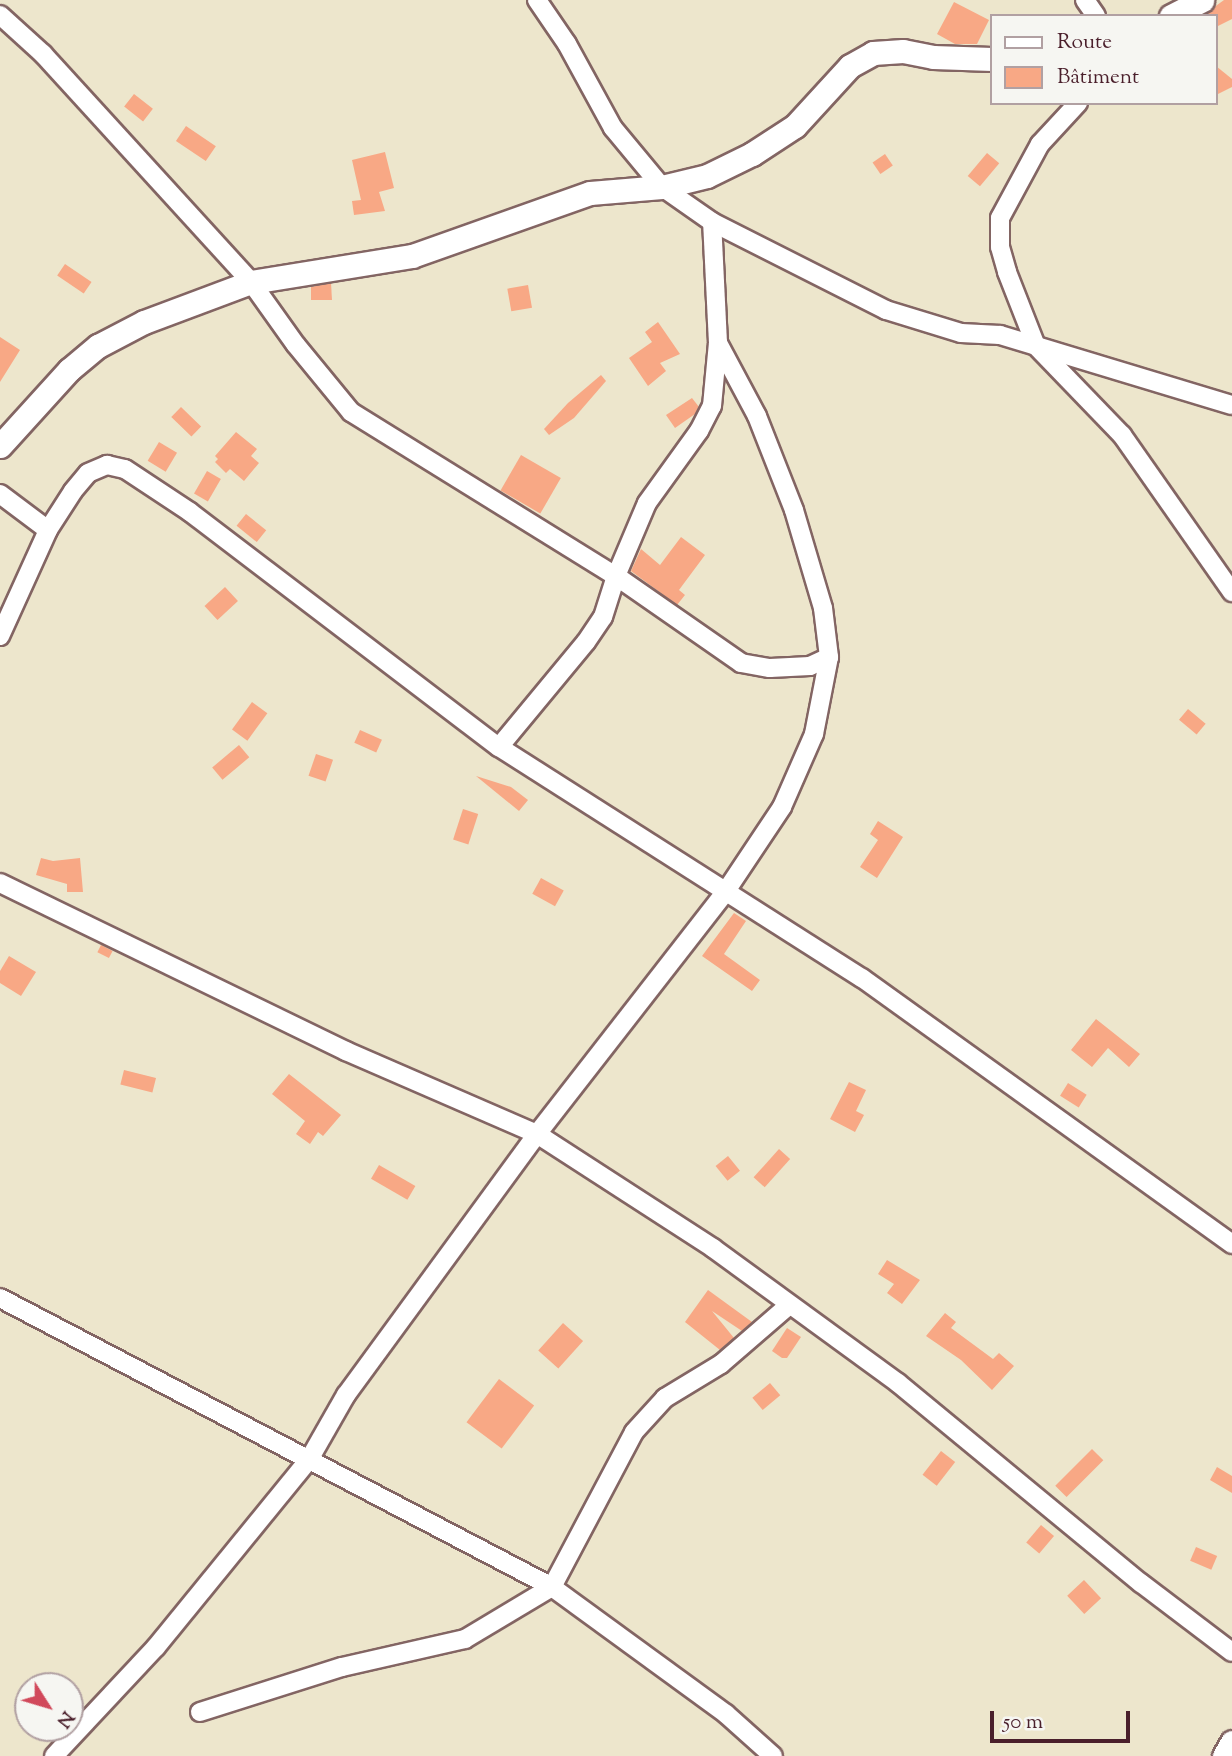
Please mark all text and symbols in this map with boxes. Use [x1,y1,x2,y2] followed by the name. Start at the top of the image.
[990,14,1218,105] legend
[1057,28,1112,58] text: Route
[1057,63,1139,93] text: Bâtiment
[14,1672,84,1742] north arrow
[994,1696,1134,1740] scale bar
[49,1705,80,1733] text: N
[1003,1708,1043,1738] text: 50 m

